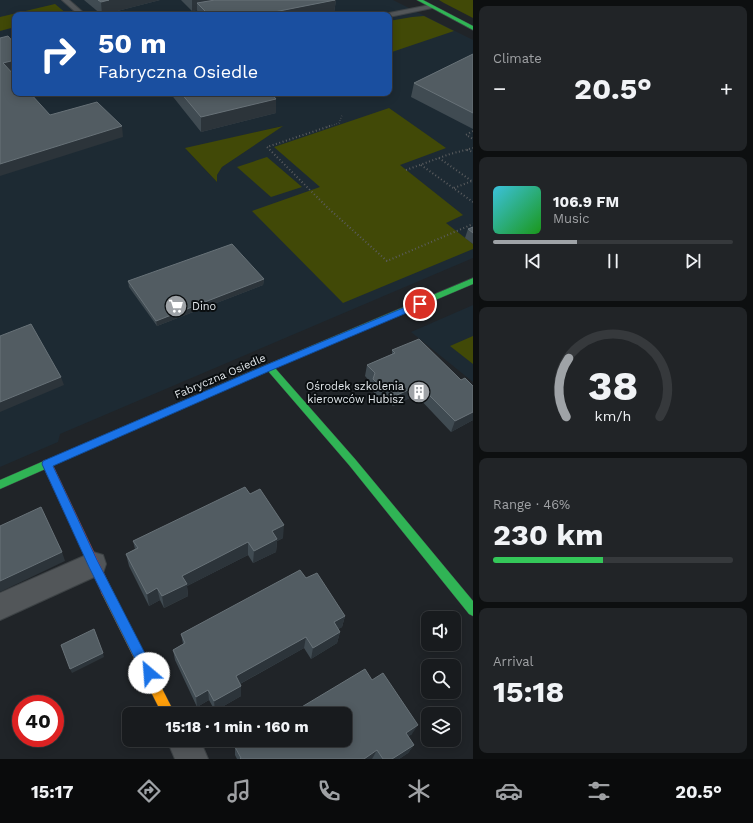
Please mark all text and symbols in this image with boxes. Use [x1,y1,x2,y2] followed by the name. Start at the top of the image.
[98,27,167,60] text: 50 m
[32,28,84,80] icon: right
[493,51,542,66] text: Climate
[98,61,258,82] text: Fabryczna Osiedle
[574,71,652,106] text: 20.5°
[493,76,506,101] text: −
[720,76,733,101] text: +
[553,193,619,211] text: 106.9 FM
[553,211,590,226] text: Music
[522,250,544,272] icon: previous
[602,250,624,272] icon: pause
[682,250,704,272] icon: next
[403,287,437,321] pin
[163,293,189,319] supermarket icon: Dino
[409,293,431,315] icon: arrive
[192,300,216,313] place label: Dino
[173,351,268,402] street label: Fabryczna Osiedle
[588,361,638,410] text: 38
[406,379,432,405] building icon: Ośrodek szkolenia kierowców Hubisz
[306,380,404,406] place label: Ośrodek szkolenia kierowców Hubisz
[595,408,631,424] text: km/h
[493,497,570,512] text: Range · 46%
[493,517,603,552] text: 230 km
[421,611,461,747] map controls
[421,611,461,651] button: sound
[128,652,170,694] position arrow
[493,654,534,669] text: Arrival
[421,659,461,699] button: search
[493,674,564,709] text: 15:18
[12,695,64,747] speed limit sign: 40
[421,707,461,747] button: layers
[165,718,309,736] text: 15:18 · 1 min · 160 m
[135,777,163,805] icon: directions
[225,777,253,805] icon: music
[315,777,343,805] icon: phone
[405,777,433,805] icon: climate
[495,777,523,805] icon: car
[585,777,613,805] icon: filters
[31,781,73,802] text: 15:17
[675,781,722,802] text: 20.5°

